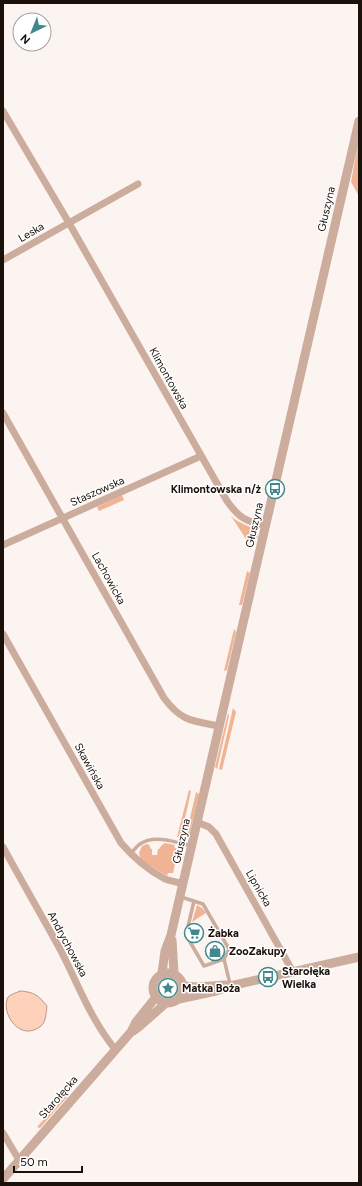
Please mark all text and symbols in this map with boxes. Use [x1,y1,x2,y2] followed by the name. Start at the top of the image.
[12,12,52,52] north arrow
[18,31,33,47] text: N
[315,185,338,233] street label: Głuszyna
[16,220,46,245] street label: Leska
[146,345,191,411] street label: Klimontowska
[68,474,126,509] street label: Staszowska
[264,478,286,500] bus stop icon: Klimontowska n/ż
[171,483,261,496] place label: Klimontowska n/ż
[243,501,266,549] street label: Głuszyna
[89,550,128,607] street label: Lachowicka
[72,741,108,792] street label: Skawińska
[170,817,193,865] street label: Głuszyna
[243,868,274,909] street label: Lipnicka
[45,909,90,979] street label: Andrychowska
[183,922,205,944] supermarket icon: Żabka
[208,926,239,940] place label: Żabka
[204,940,226,962] shop icon: ZooZakupy
[229,945,287,958] place label: ZooZakupy
[282,965,330,991] place label: Starołęka Wielka
[257,966,279,988] bus stop icon: Starołęka Wielka
[157,977,179,999] place icon: Matka Boża
[182,982,240,995] place label: Matka Boża
[36,1073,81,1121] street label: Starołęcka
[14,1148,82,1174] scale bar
[20,1155,48,1169] text: 50 m

